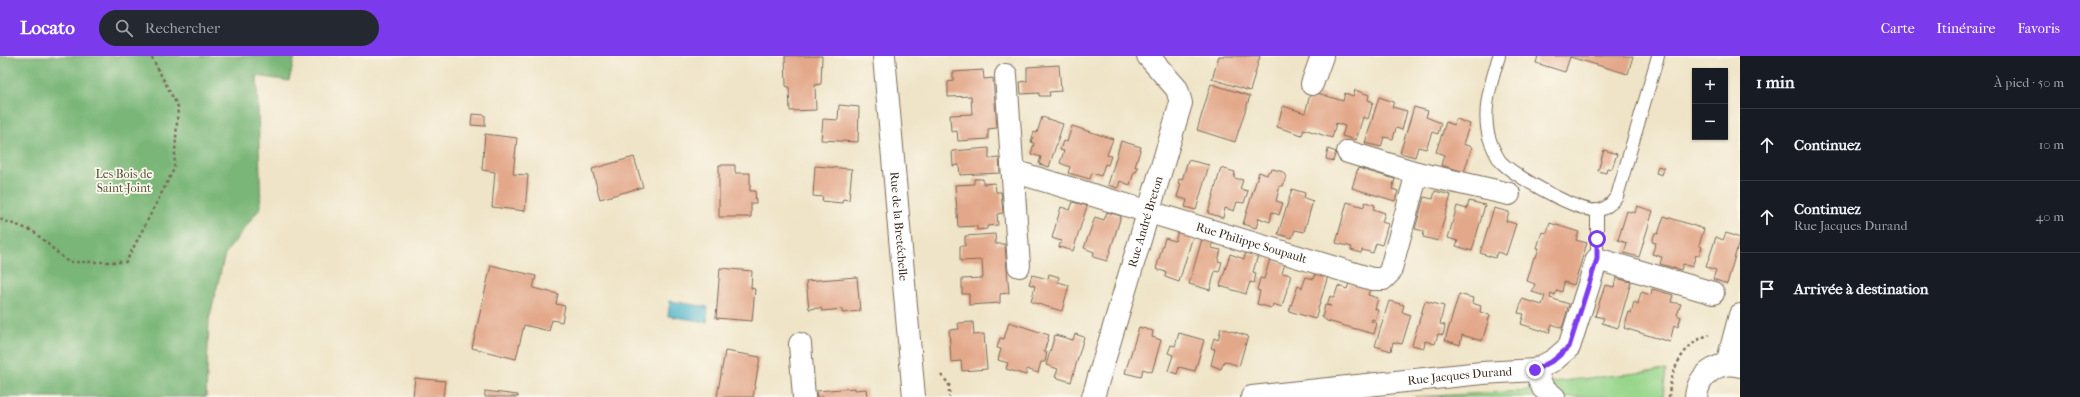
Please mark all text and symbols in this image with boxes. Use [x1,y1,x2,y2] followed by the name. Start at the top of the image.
[99,10,379,46] search box
[20,17,75,39] text: Locato
[113,17,135,39] icon: search
[145,19,220,37] text: Rechercher
[1881,20,1915,37] text: Carte
[1937,20,1995,37] text: Itinéraire
[2017,20,2060,37] text: Favoris
[1692,68,1728,140] map controls
[1692,68,1728,104] button: +
[1756,72,1795,92] text: 1 min
[1994,75,2064,90] text: À pied · 50 m
[1692,104,1728,140] button: −
[1756,134,1778,156] icon: ahead
[1794,136,1861,154] text: Continuez
[2039,137,2064,152] text: 10 m
[95,167,153,195] park label: Les Bois de Saint-Joint
[887,171,911,282] street label: Rue de la Bretéchelle
[1125,174,1166,269] street label: Rue André Breton
[1794,200,1861,218] text: Continuez
[1756,206,1778,228] icon: ahead
[2036,209,2064,224] text: 40 m
[1794,218,1908,233] text: Rue Jacques Durand
[1194,219,1309,266] street label: Rue Philippe Soupault
[1588,230,1606,248] route start
[1756,278,1778,300] icon: arrive
[1794,280,1929,298] text: Arrivée à destination
[1526,361,1544,379] route end
[1407,364,1513,388] street label: Rue Jacques Durand

